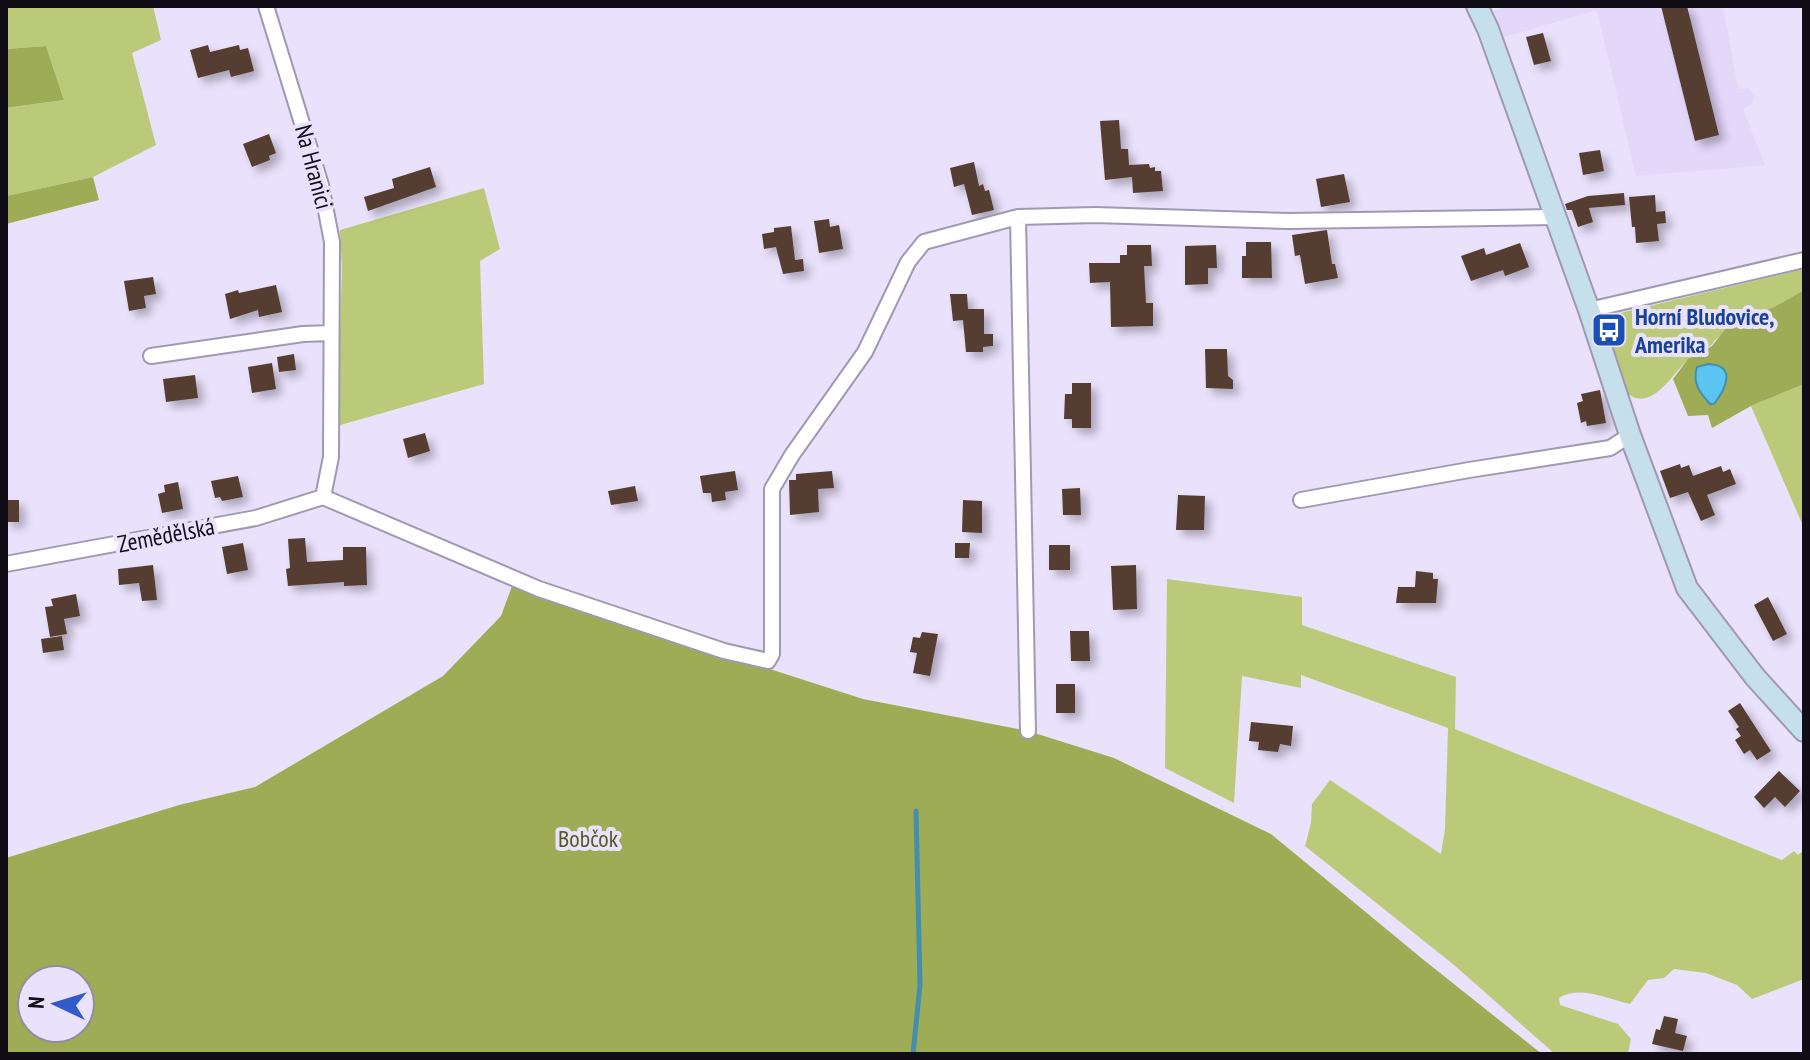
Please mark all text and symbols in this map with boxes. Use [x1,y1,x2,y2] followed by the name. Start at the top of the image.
[288,121,340,213] street label: Na Hranici
[1634,301,1775,360] place label: Horní Bludovice, Amerika
[1590,311,1628,349] bus stop icon: Horní Bludovice, Amerika
[115,510,217,560] street label: Zemědělská
[558,823,619,854] park label: Bobčok
[16,964,96,1044] north arrow
[22,996,50,1010] text: N

